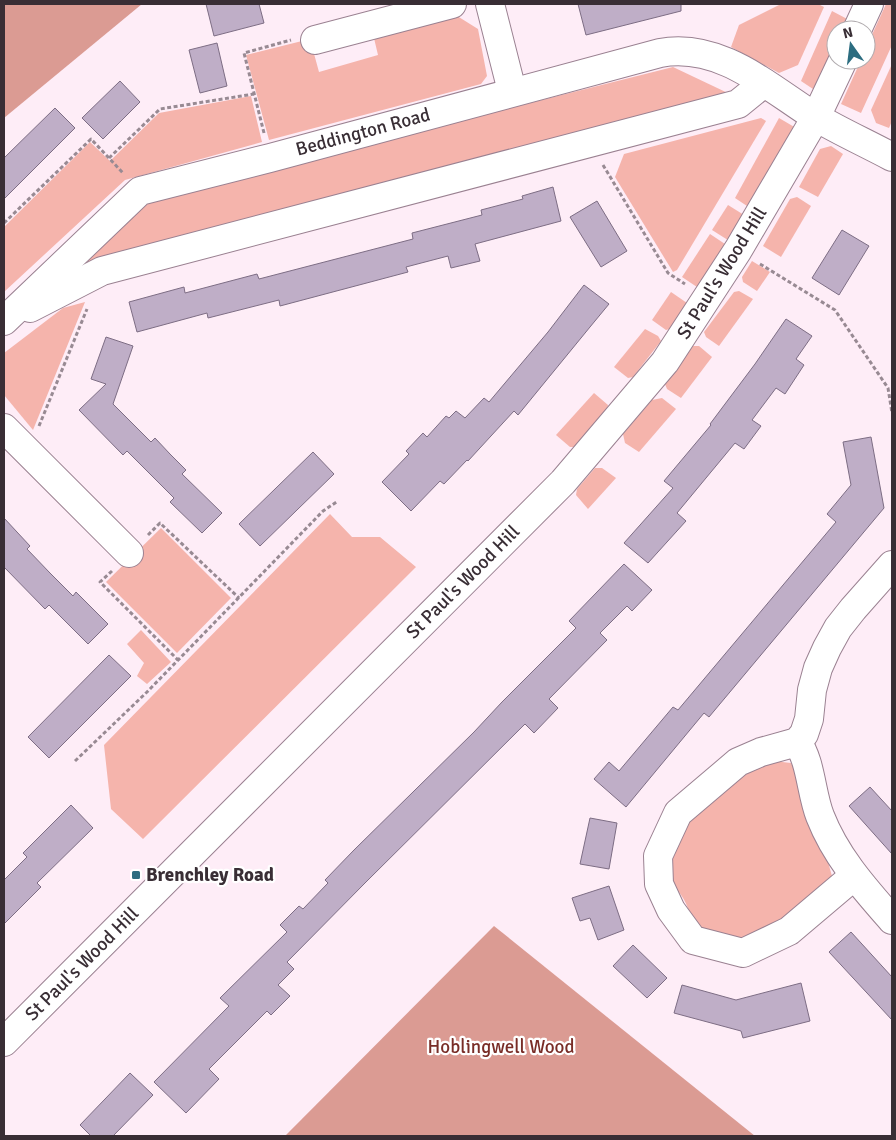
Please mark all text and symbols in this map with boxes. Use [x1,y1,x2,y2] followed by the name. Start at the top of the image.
[826,20,876,70] north arrow
[841,23,855,42] text: N
[293,103,433,161] street label: Beddington Road
[672,202,772,344] street label: St Paul's Wood Hill
[401,520,525,644] street label: St Paul's Wood Hill
[146,863,274,887] place label: Brenchley Road
[130,869,142,881] marker: Brenchley Road
[20,902,144,1026] street label: St Paul's Wood Hill
[427,1035,575,1059] park label: Hoblingwell Wood

